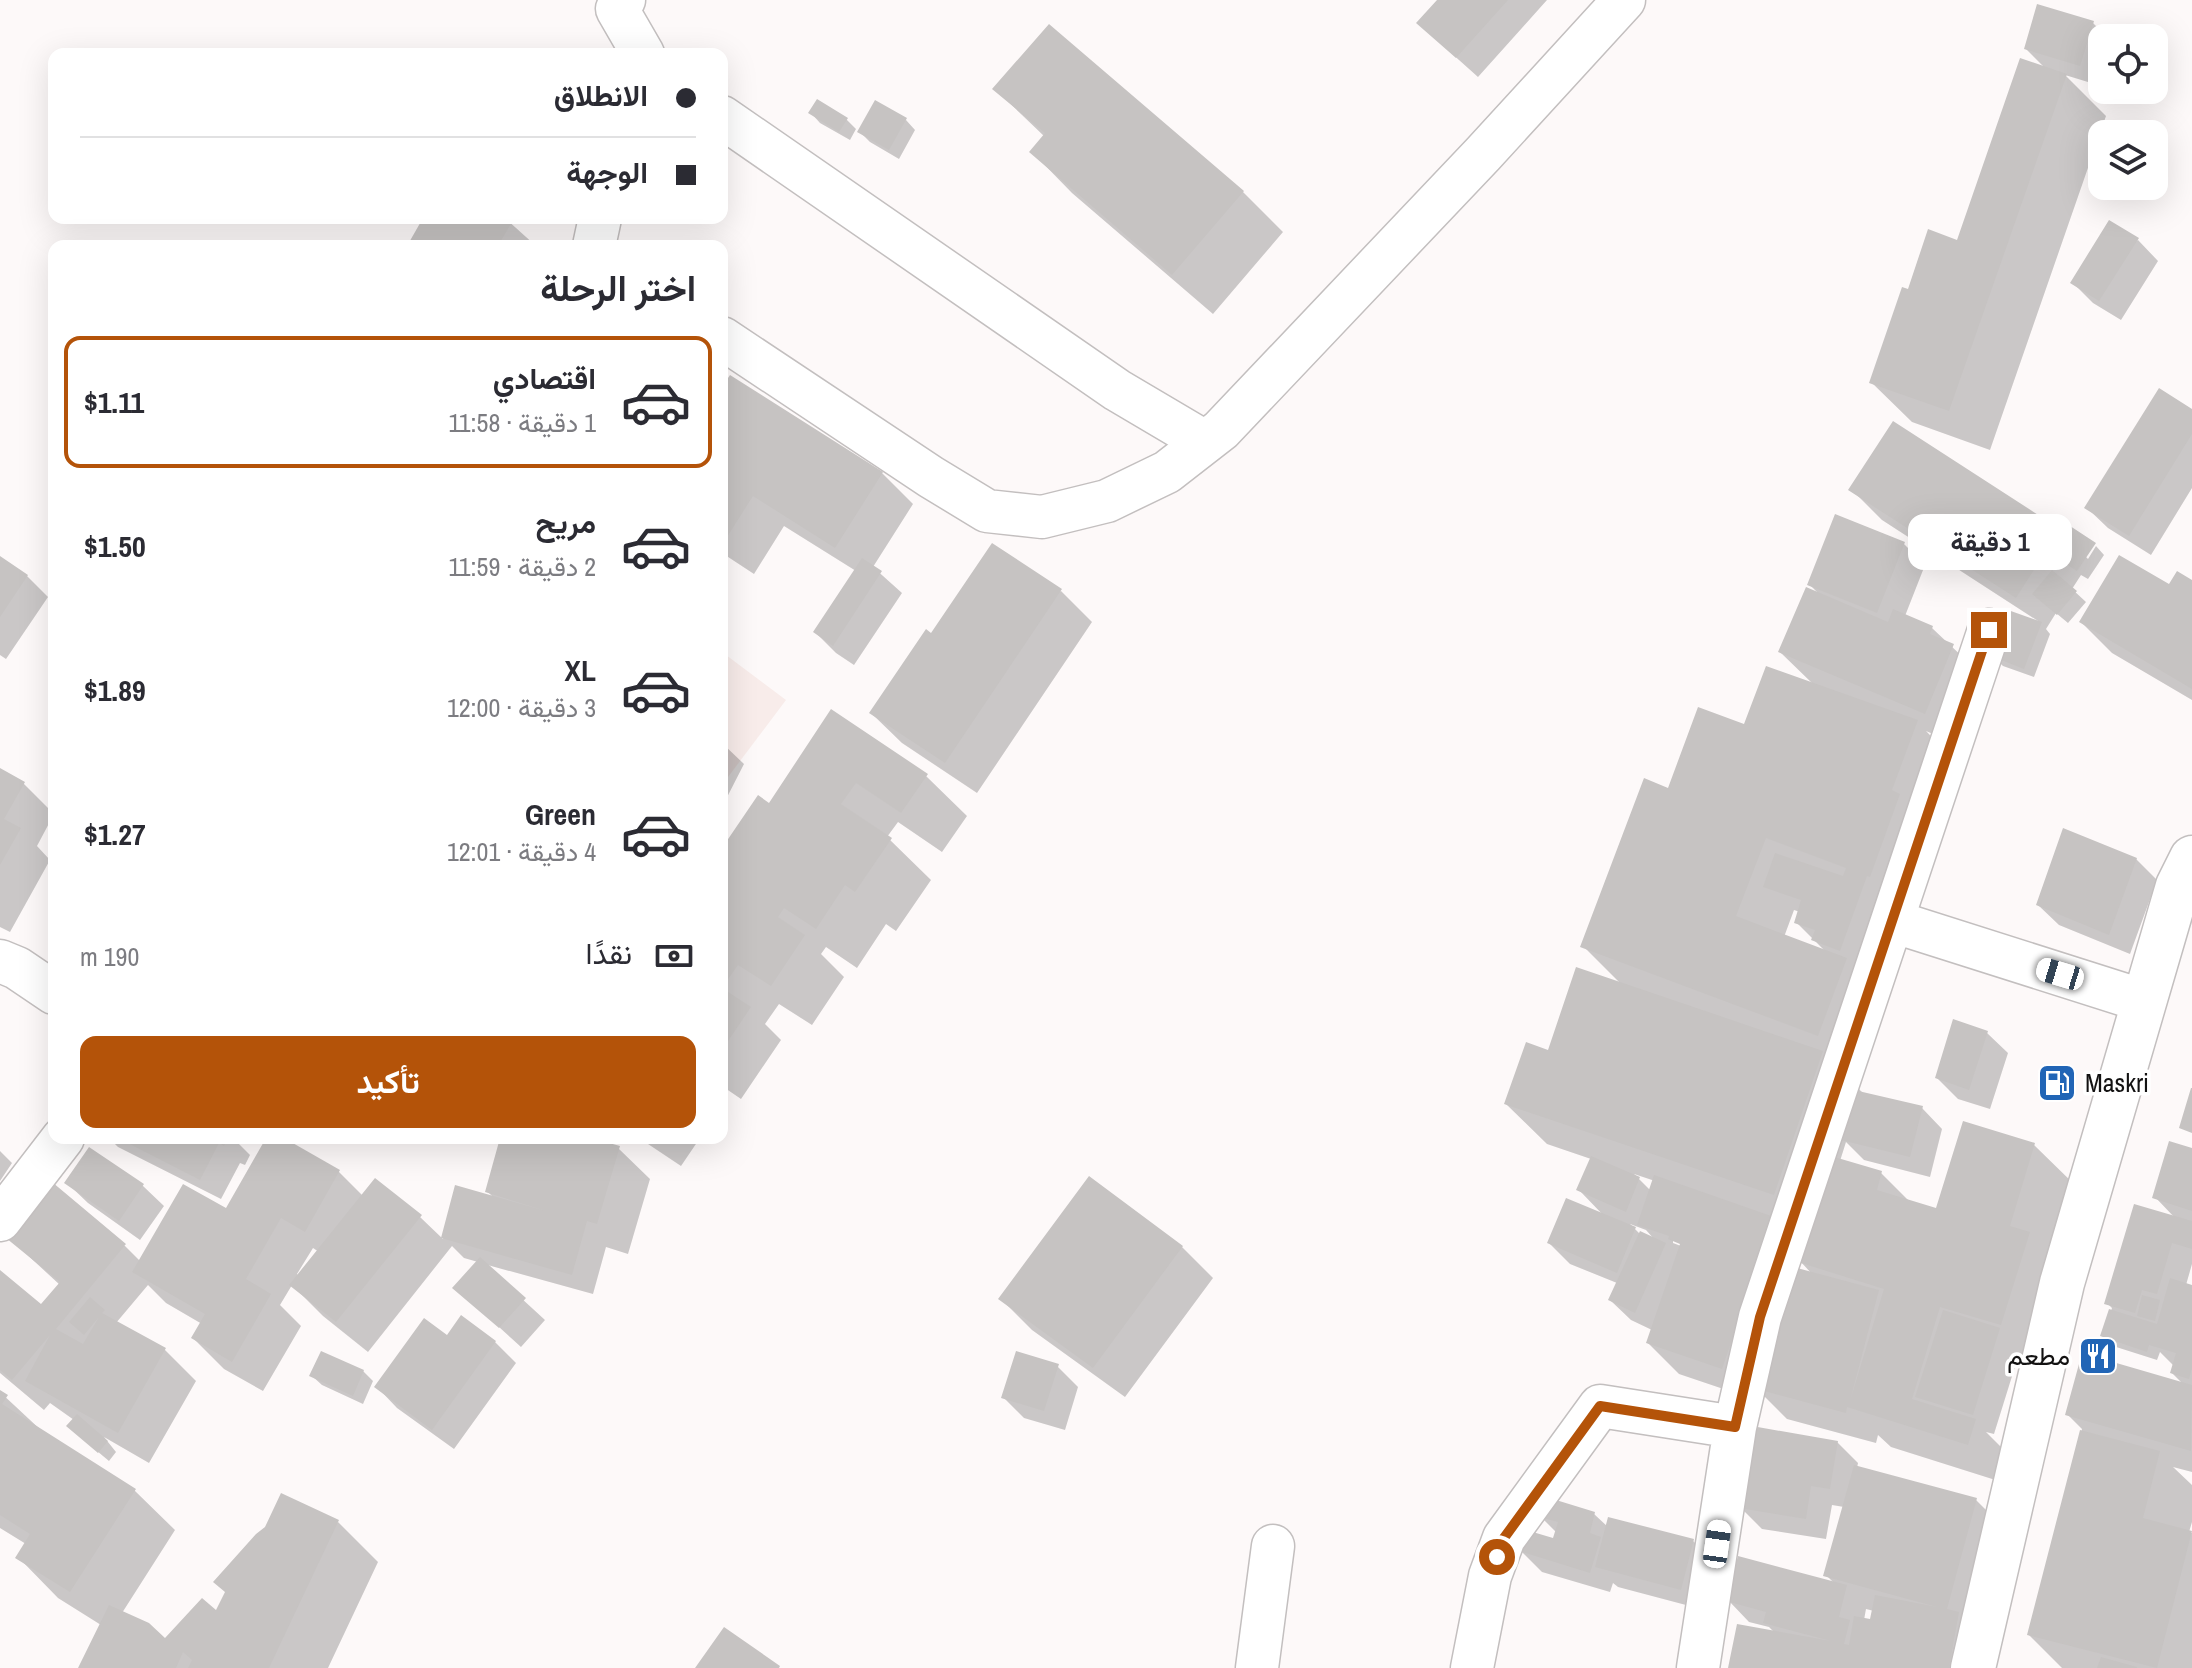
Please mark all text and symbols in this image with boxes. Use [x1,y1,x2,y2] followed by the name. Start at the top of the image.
[2088,24,2168,200] map controls
[2088,24,2168,104] button: locate
[554,75,648,115] text: الانطلاق
[2088,120,2168,200] button: layers
[566,152,648,192] text: الوجهة
[540,264,696,312] text: اختر الرحلة
[493,358,596,398] text: اقتصادي
[620,366,692,438] icon: car
[84,382,144,422] text: $1.11
[448,405,596,440] text: 1 دقيقة · 11:58
[536,502,596,542] text: مريح
[620,510,692,582] icon: car
[1907,514,2071,570] callout: 1 دقيقة
[1950,524,2030,559] text: 1 دقيقة
[84,526,146,566] text: $1.50
[448,549,596,584] text: 2 دقيقة · 11:59
[1971,612,2007,648] route end
[565,650,596,690] text: XL
[620,654,692,726] icon: car
[84,670,146,710] text: $1.89
[447,690,596,725] text: 3 دقيقة · 12:00
[525,794,596,834] text: Green
[620,798,692,870] icon: car
[84,814,146,854] text: $1.27
[447,834,596,869] text: 4 دقيقة · 12:01
[586,933,632,973] text: نقدًا
[652,934,696,978] icon: cash
[80,939,139,974] text: 190 m
[2034,956,2086,992] car
[80,1036,696,1128] button: تأكيد
[2036,1062,2078,1104] fuel station icon: Maskri
[2085,1065,2149,1100] place label: Maskri
[2077,1335,2119,1377] restaurant icon: مطعم
[2007,1338,2070,1373] place label: مطعم
[1702,1519,1732,1569] car
[1479,1539,1515,1575] route start

